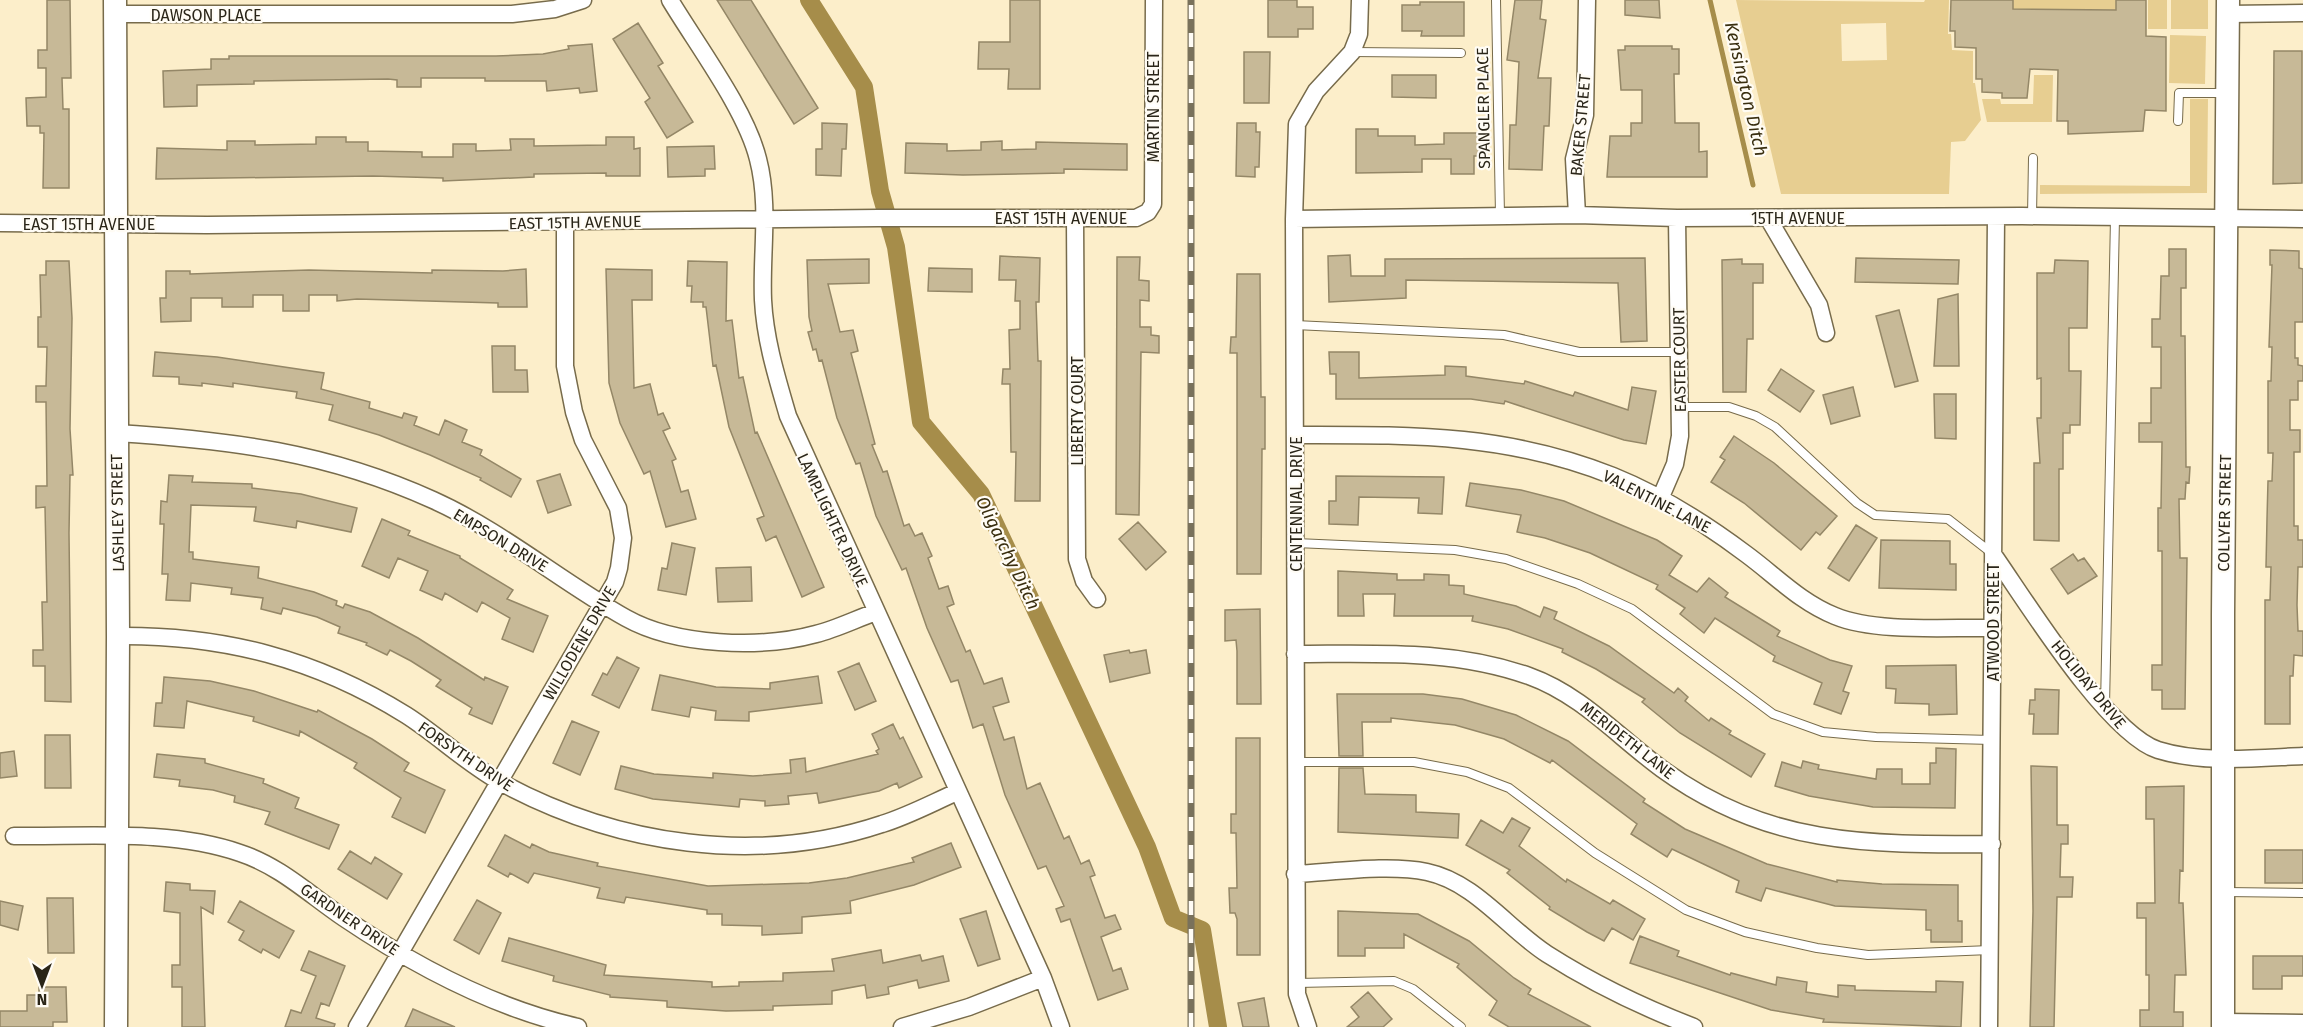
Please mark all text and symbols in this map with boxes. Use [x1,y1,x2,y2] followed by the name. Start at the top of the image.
[150,6,262,25] street label: DAWSON PLACE
[1720,20,1772,158] water label: Kensington Ditch
[1473,47,1494,169] street label: SPANGLER PLACE
[1144,51,1163,162] street label: MARTIN STREET
[1567,72,1594,177] street label: BAKER STREET
[995,209,1127,228] street label: EAST 15TH AVENUE
[1751,209,1845,228] street label: 15TH AVENUE
[508,212,642,233] street label: EAST 15TH AVENUE
[23,215,155,234] street label: EAST 15TH AVENUE
[1669,307,1690,413] street label: EASTER COURT
[1068,355,1087,466] street label: LIBERTY COURT
[1287,436,1306,572] street label: CENTENNIAL DRIVE
[793,450,872,590] street label: LAMPLIGHTER DRIVE
[107,453,128,572] street label: LASHLEY STREET
[2214,454,2235,572] street label: COLLYER STREET
[1600,466,1714,537] street label: VALENTINE LANE
[971,493,1045,613] water label: Oligarchy Ditch
[450,505,552,576] street label: EMPSON DRIVE
[1984,562,2003,681] street label: ATWOOD STREET
[539,583,620,704] street label: WILLODENE DRIVE
[2047,636,2130,732] street label: HOLIDAY DRIVE
[1577,698,1679,783] street label: MERIDETH LANE
[414,718,517,795] street label: FORSYTH DRIVE
[297,879,403,959] street label: GARDNER DRIVE
[12,955,72,1015] north arrow
[37,990,47,1009] text: N

